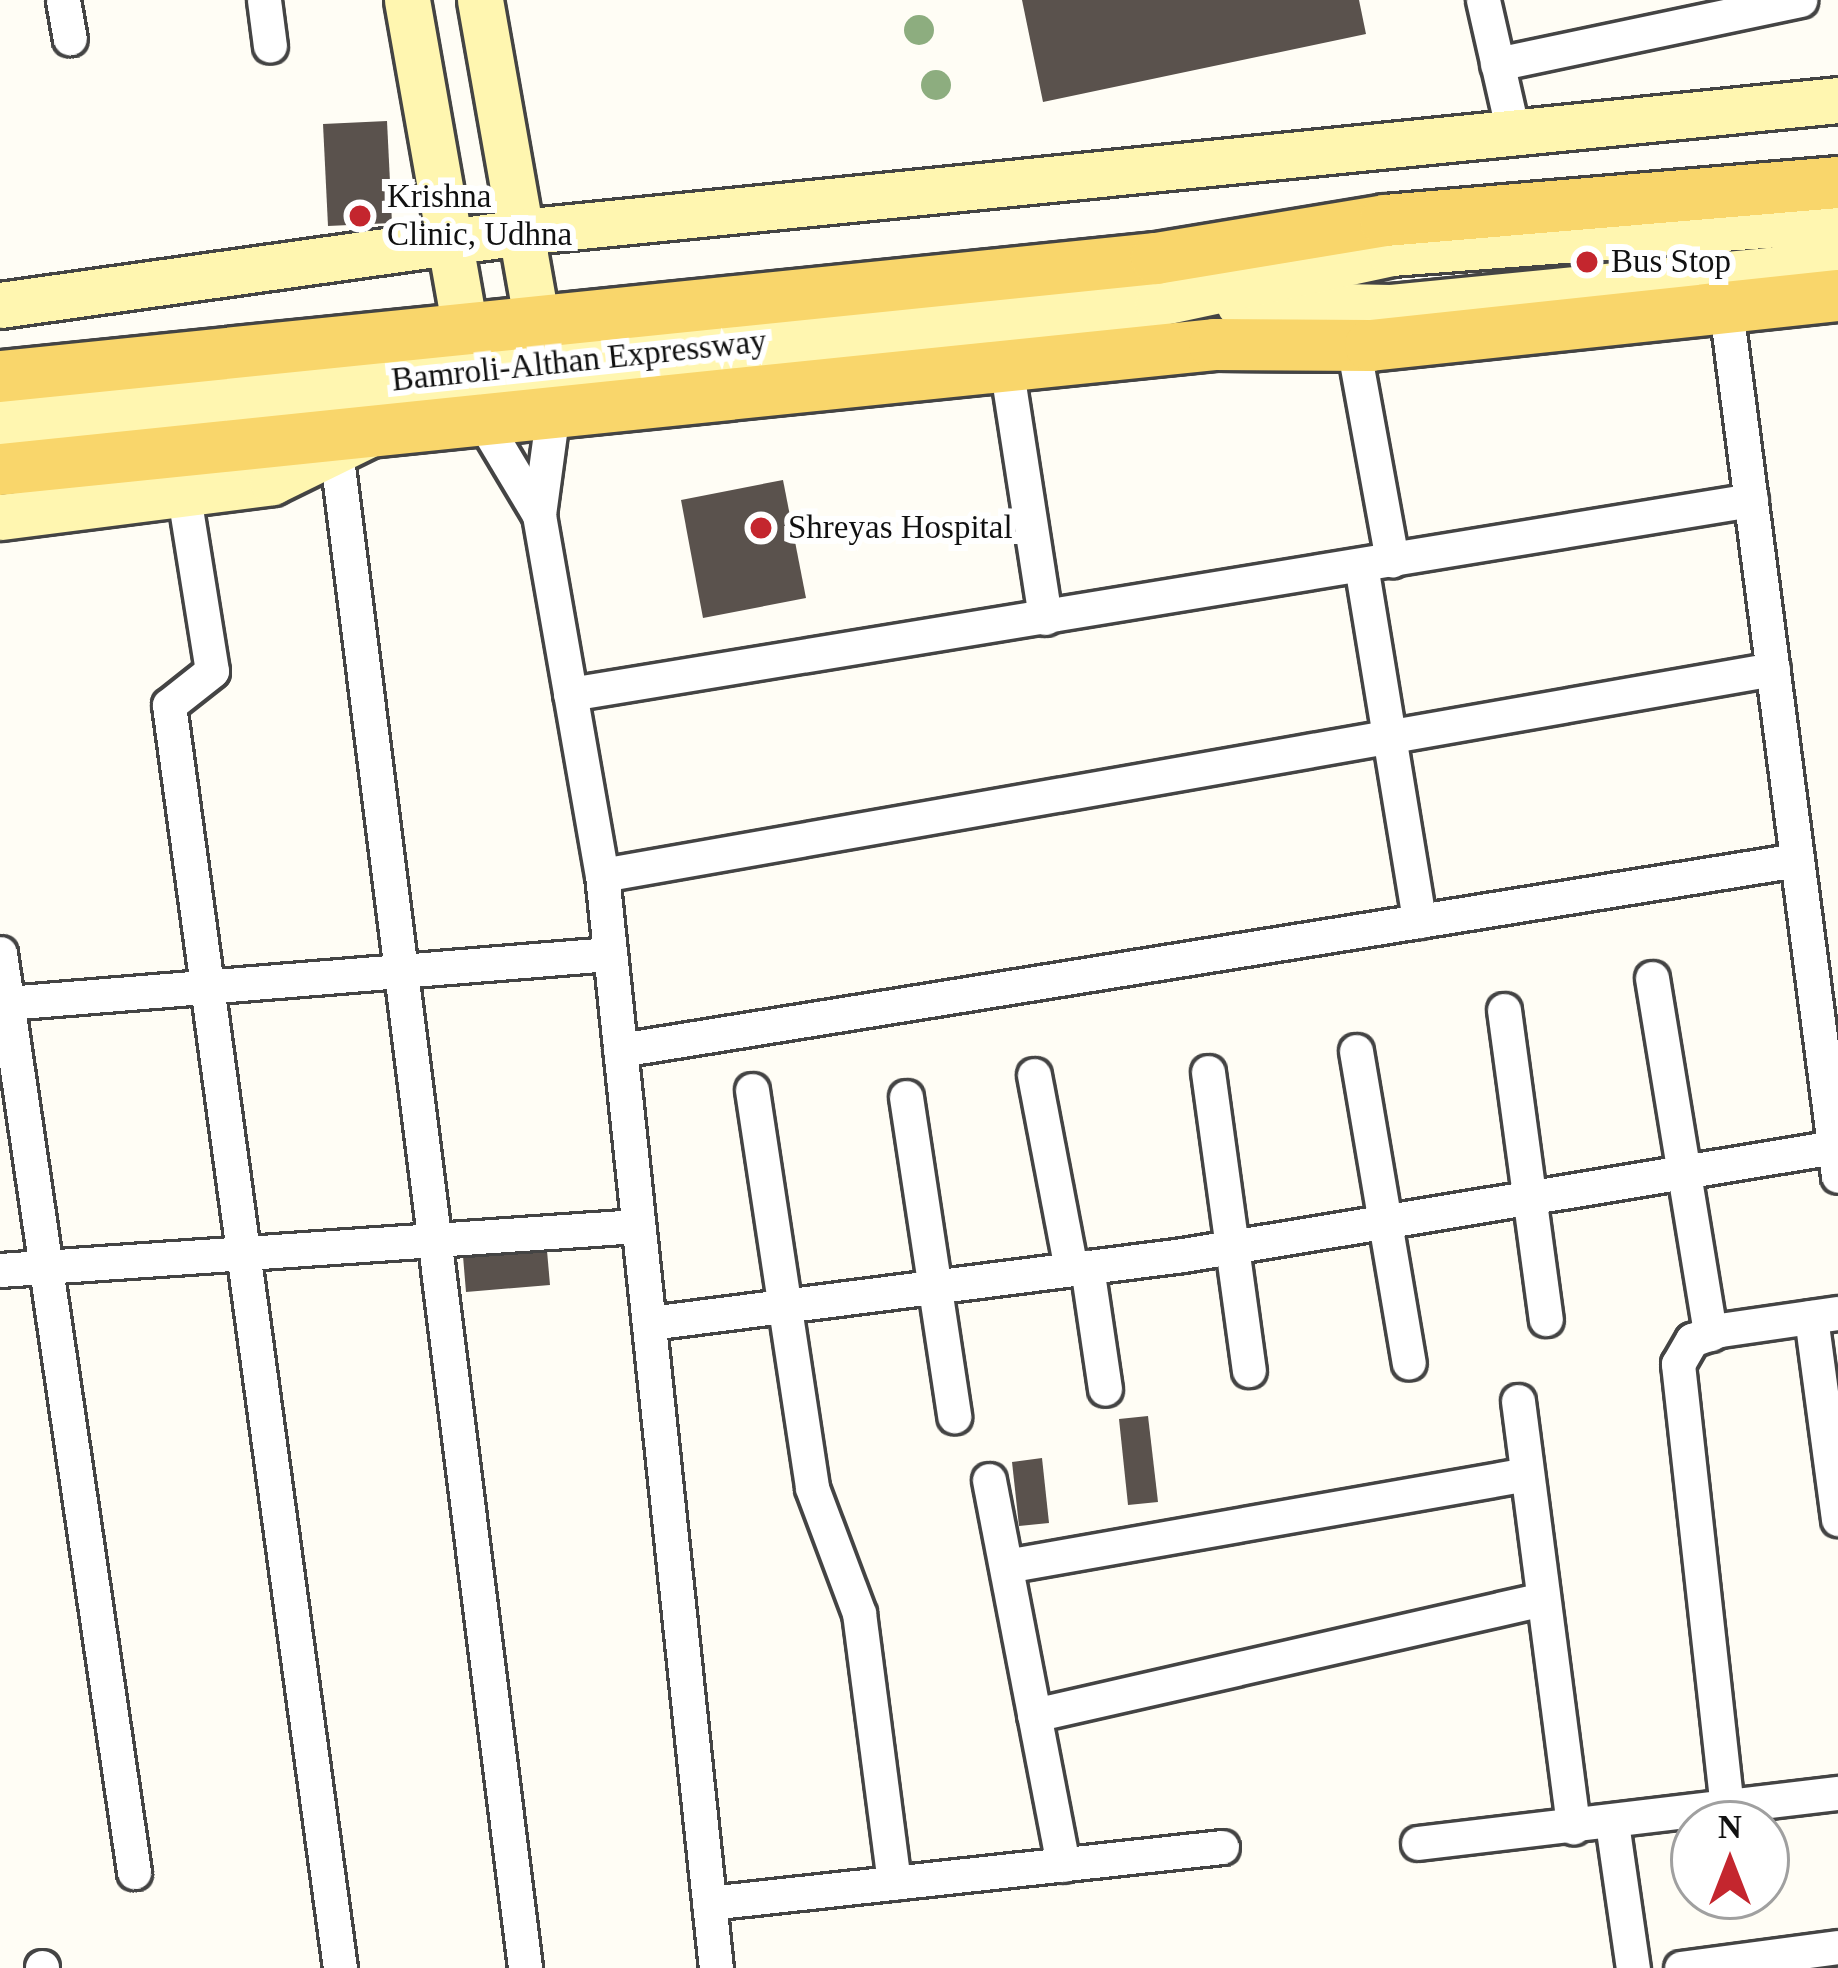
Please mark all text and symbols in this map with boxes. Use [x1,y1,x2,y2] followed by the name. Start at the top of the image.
[387,177,572,255] place label: Krishna Clinic, Udhna
[344,200,376,232] marker: Krishna Clinic, Udhna
[1611,242,1731,282] place label: Bus Stop
[1574,249,1600,275] marker: Bus Stop
[390,322,768,400] street label: Bamroli-Althan Expressway
[788,508,1013,548] place label: Shreyas Hospital
[745,512,777,544] marker: Shreyas Hospital
[1670,1800,1790,1920] north arrow
[1718,1809,1742,1845] text: N

